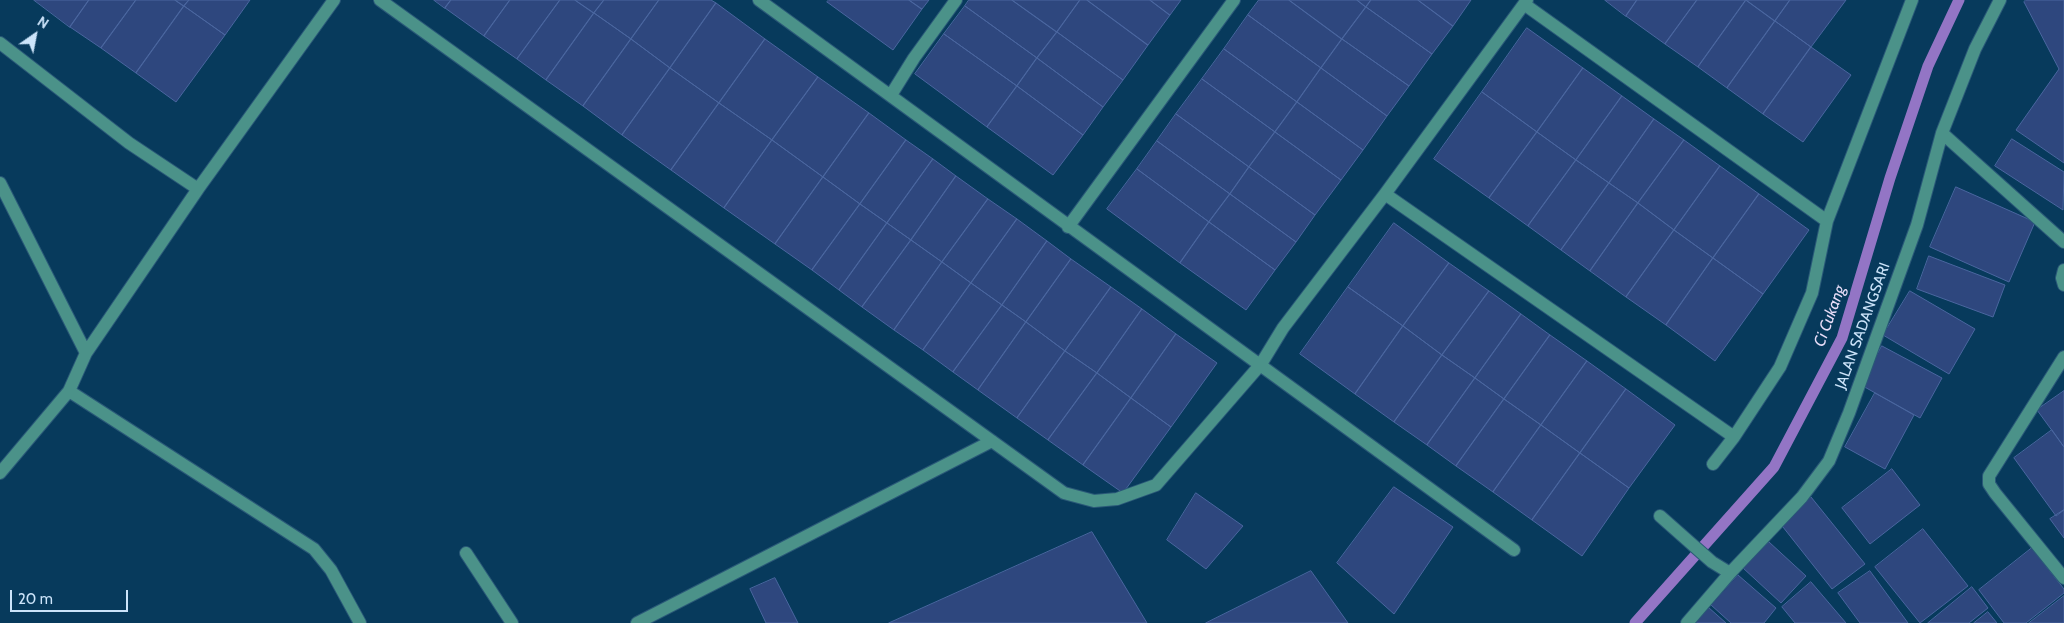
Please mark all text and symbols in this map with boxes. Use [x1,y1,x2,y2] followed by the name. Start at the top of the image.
[10,10,60,60] north arrow
[34,12,52,33] text: N
[1832,260,1894,392] street label: JALAN SADANGSARI
[1810,283,1850,349] water label: Ci Cukang
[12,580,130,612] scale bar
[18,590,53,608] text: 20 m

